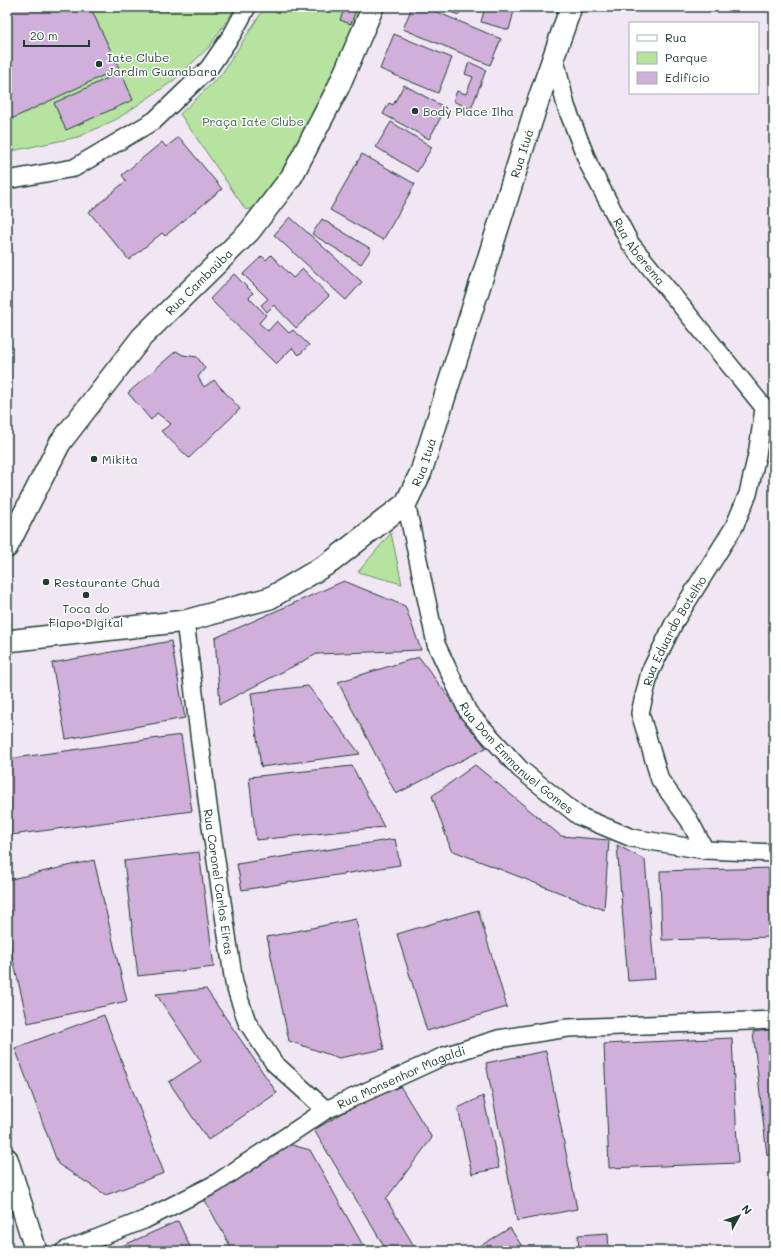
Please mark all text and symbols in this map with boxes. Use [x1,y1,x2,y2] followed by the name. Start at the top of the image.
[24,22,89,48] scale bar
[629,22,759,94] legend
[30,27,58,43] text: 20 m
[665,29,687,45] text: Rua
[107,49,217,79] place label: Iate Clube Jardim Guanabara
[665,49,708,65] text: Parque
[94,59,104,69] marker: Iate Clube Jardim Guanabara
[665,69,709,85] text: Edifício
[423,103,514,119] place label: Body Place Ilha
[410,106,420,116] marker: Body Place Ilha
[202,113,304,129] park label: Praça Iate Clube
[506,127,537,180] street label: Rua Ituá
[610,215,669,288] street label: Rua Aberema
[162,245,236,318] street label: Rua Cambaúba
[407,436,439,489] street label: Rua Ituá
[102,451,138,467] place label: Mikita
[89,454,99,464] marker: Mikita
[639,573,710,688] street label: Rua Eduardo Botelho
[54,574,160,590] place label: Restaurante Chuá
[41,577,51,587] marker: Restaurante Chuá
[81,590,91,600] marker: Toca do Fiapo Digital
[49,600,123,630] place label: Toca do Fiapo Digital
[456,699,577,817] street label: Rua Dom Emmanuel Gomes
[201,808,238,956] street label: Rua Coronel Carlos Eiras
[334,1042,467,1112] street label: Rua Monsenhor Magaldi
[719,1196,759,1236] north arrow
[739,1201,755,1217] text: N

